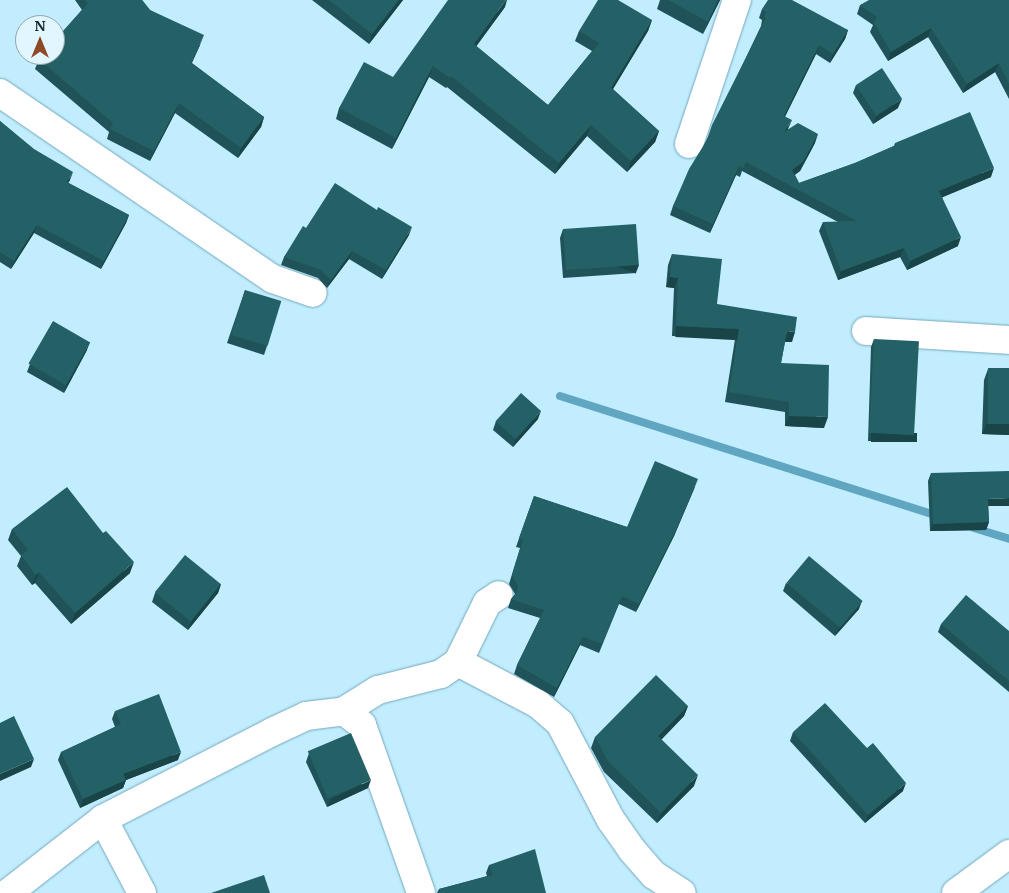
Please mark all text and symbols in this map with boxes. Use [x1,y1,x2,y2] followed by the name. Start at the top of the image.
[15,15,65,65] north arrow
[34,17,46,35] text: N

